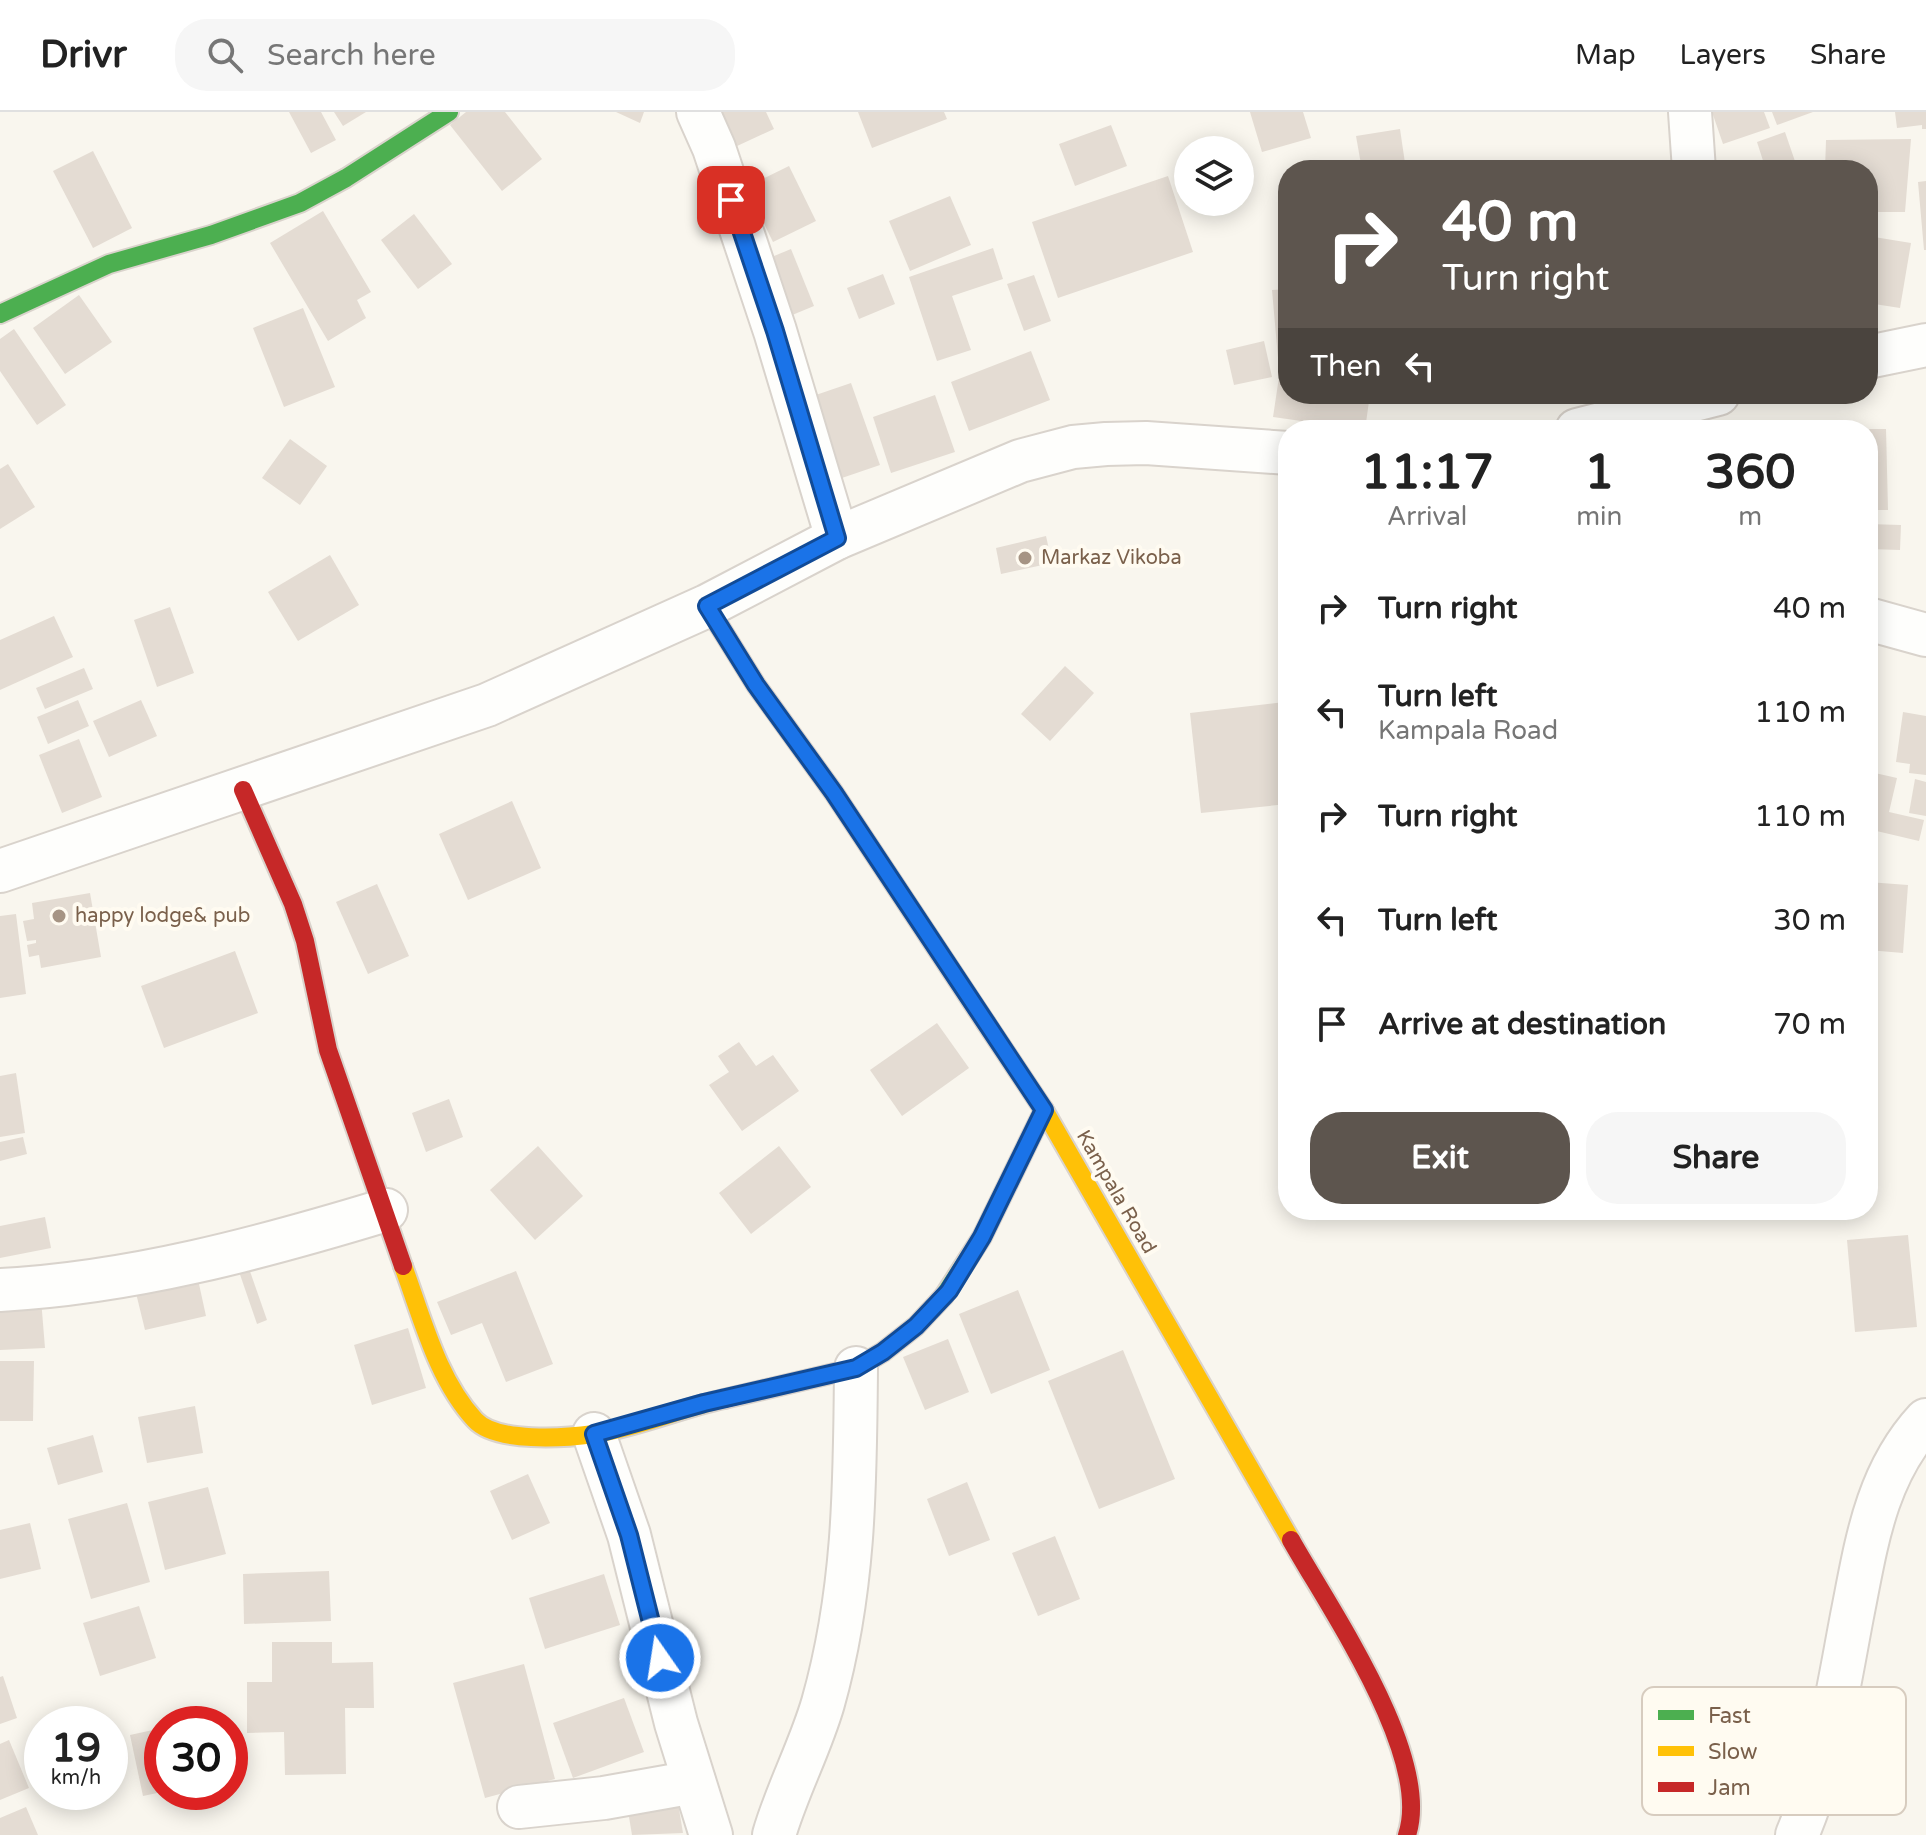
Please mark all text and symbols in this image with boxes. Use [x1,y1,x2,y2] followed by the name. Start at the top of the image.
[175,19,735,91] search box
[40,32,127,78] text: Drivr
[203,33,247,77] icon: search
[267,37,436,74] text: Search here
[1575,38,1636,72] text: Map
[1680,38,1766,72] text: Layers
[1810,38,1886,72] text: Share
[1174,136,1254,216] map controls
[1174,136,1254,216] button: layers
[697,166,765,234] pin
[709,178,753,222] icon: arrive
[1442,189,1578,256] text: 40 m
[1310,192,1414,296] icon: right
[1442,257,1609,300] text: Turn right
[1398,344,1442,388] icon: left
[1310,348,1382,385] text: Then
[1361,444,1494,502] text: 11:17
[1584,444,1614,502] text: 1
[1705,444,1795,502] text: 360
[1387,501,1467,532] text: Arrival
[1576,501,1622,532] text: min
[1738,501,1762,532] text: m
[1041,546,1182,570] place label: Markaz Vikoba
[1016,549,1034,567] marker: Markaz Vikoba
[1310,586,1354,630] icon: right
[1378,590,1518,627] text: Turn right
[1773,590,1846,627] text: 40 m
[1378,678,1497,715] text: Turn left
[1310,690,1354,734] icon: left
[1754,694,1846,731] text: 110 m
[1378,715,1558,746] text: Kampala Road
[1310,794,1354,838] icon: right
[1378,798,1518,835] text: Turn right
[1754,798,1846,835] text: 110 m
[1310,898,1354,942] icon: left
[1378,902,1497,939] text: Turn left
[1773,902,1846,939] text: 30 m
[75,904,250,928] place label: happy lodge& pub
[50,907,68,925] marker: happy lodge& pub
[1310,1002,1354,1046] icon: arrive
[1378,1006,1666,1043] text: Arrive at destination
[1773,1006,1846,1043] text: 70 m
[1310,1112,1570,1204] button: Exit
[1586,1112,1846,1204] button: Share
[1071,1126,1161,1258] street label: Kampala Road
[618,1616,702,1700] position arrow
[1642,1687,1906,1815] legend
[1708,1703,1751,1729] text: Fast
[144,1706,248,1810] speed limit sign: 30
[51,1724,101,1772] text: 19
[1708,1739,1758,1765] text: Slow
[51,1766,101,1790] text: km/h
[1708,1775,1751,1801] text: Jam

